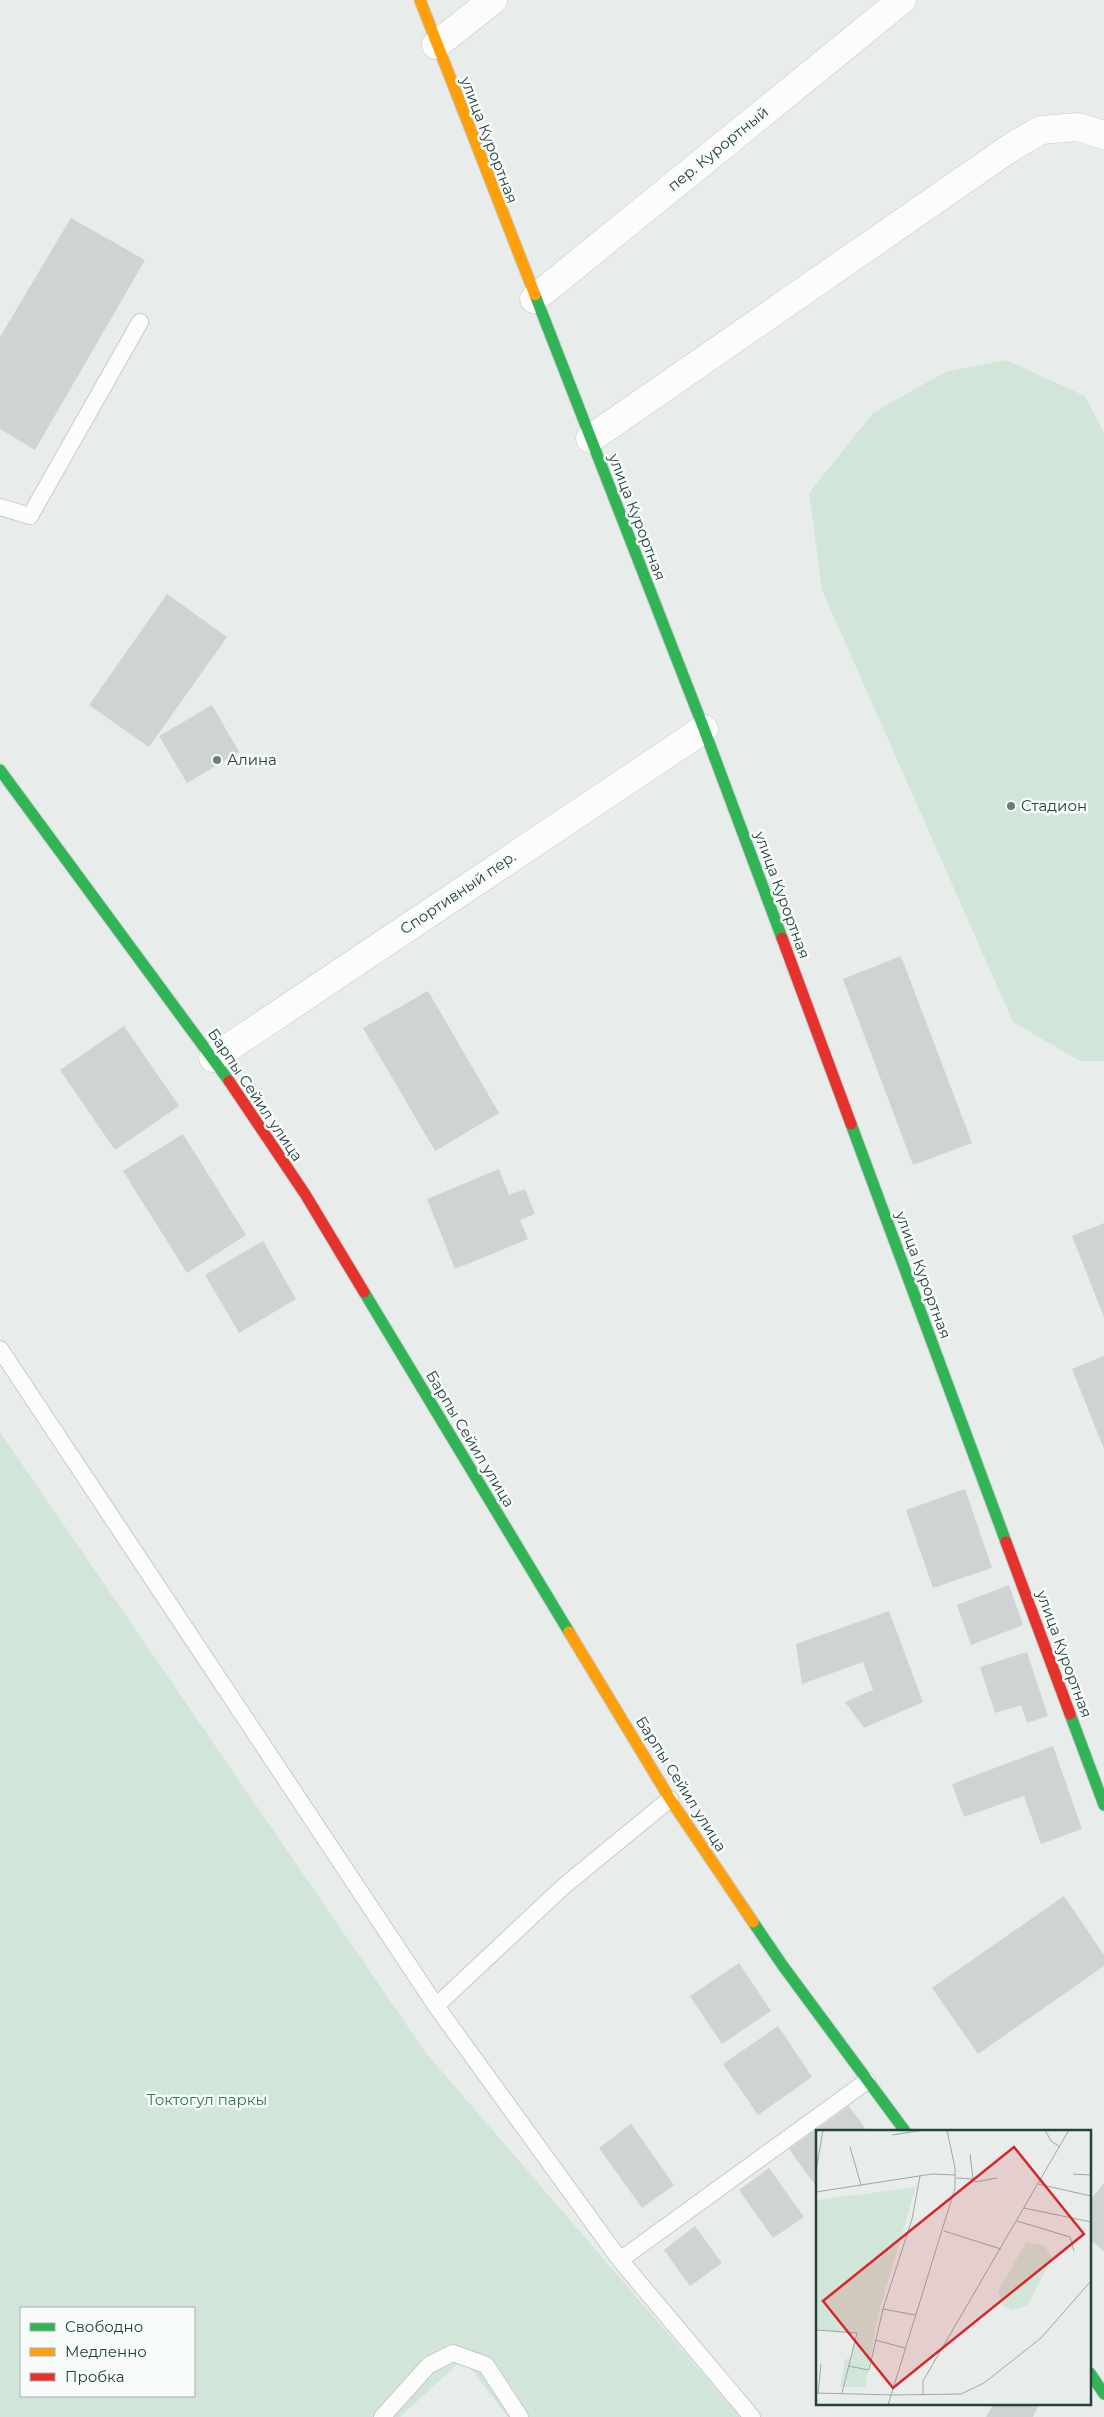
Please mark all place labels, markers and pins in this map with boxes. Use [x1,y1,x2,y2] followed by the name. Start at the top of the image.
[227,750,277,769] place label: Алина
[211,754,223,766] marker: Алина
[1021,796,1087,815] place label: Стадион
[1005,800,1017,812] marker: Стадион

